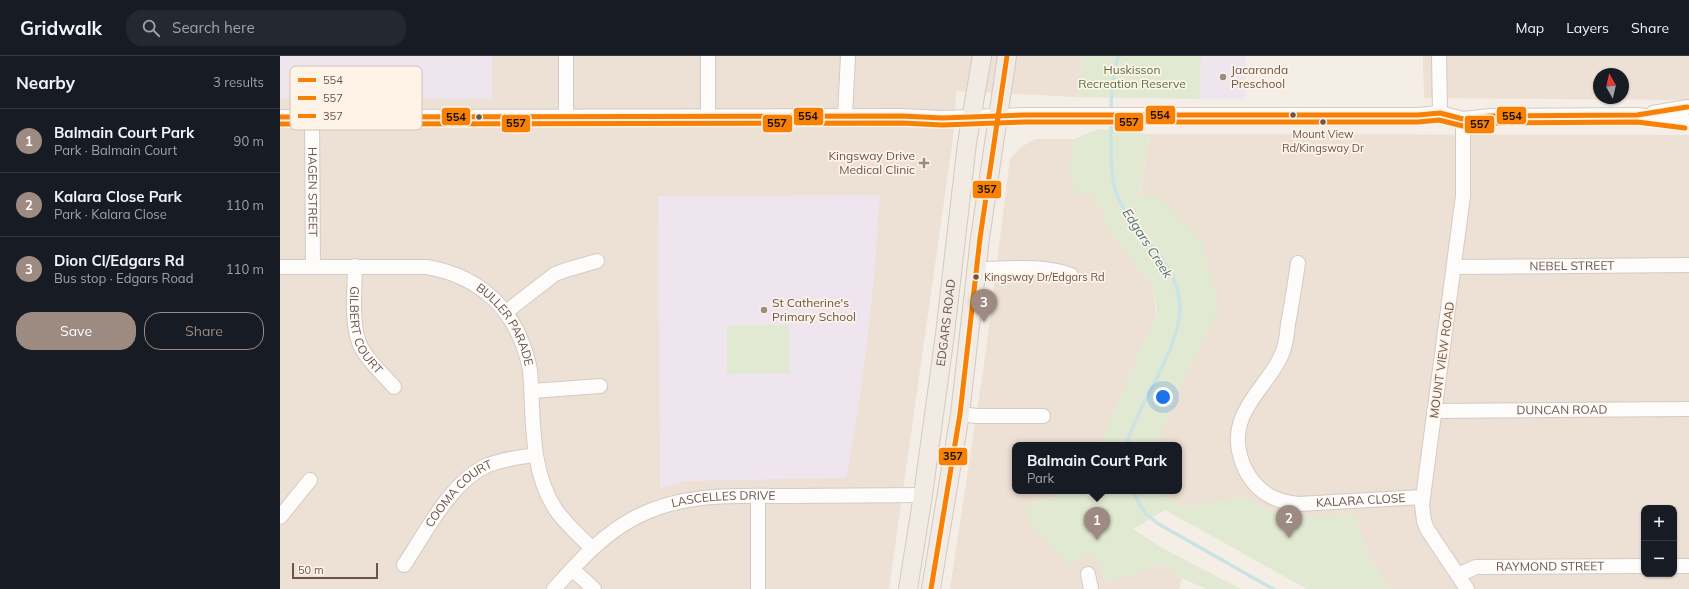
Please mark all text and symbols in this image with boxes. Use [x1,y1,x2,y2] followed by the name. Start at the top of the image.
[126,10,406,46] search box
[20,16,102,40] text: Gridwalk
[140,17,162,39] icon: search
[172,18,255,37] text: Search here
[1515,19,1544,37] text: Map
[1566,19,1609,37] text: Layers
[1631,19,1669,37] text: Share
[1078,62,1186,91] park label: Huskisson Recreation Reserve
[1231,62,1288,91] place label: Jacaranda Preschool
[290,66,422,130] legend
[1593,68,1629,104] north arrow
[16,72,75,93] text: Nearby
[1218,72,1228,82] marker: Jacaranda Preschool
[323,73,343,87] text: 554
[213,74,264,90] text: 3 results
[323,91,343,105] text: 557
[1145,105,1176,125] line badge: 554
[1496,106,1527,125] line badge: 554
[441,107,471,126] line badge: 554
[793,107,824,126] line badge: 554
[1150,108,1170,122] text: 554
[323,109,343,123] text: 357
[798,109,818,123] text: 554
[1502,109,1522,123] text: 554
[446,110,466,124] text: 554
[1288,110,1298,120] unlabelled marker
[474,112,484,122] unlabelled marker
[1114,112,1144,132] line badge: 557
[501,114,531,133] line badge: 557
[762,114,793,133] line badge: 557
[1119,115,1139,129] text: 557
[1464,115,1495,134] line badge: 557
[506,116,526,130] text: 557
[767,116,787,130] text: 557
[1318,117,1328,127] marker: Mount View Rd/Kingsway Dr
[1470,117,1490,131] text: 557
[54,123,194,142] text: Balmain Court Park
[1282,127,1364,155] place label: Mount View Rd/Kingsway Dr
[25,133,33,149] text: 1
[234,133,264,149] text: 90 m
[54,142,177,158] text: Park · Balmain Court
[305,147,321,238] street label: HAGEN STREET
[828,148,915,177] place label: Kingsway Drive Medical Clinic
[918,157,930,169] marker: Kingsway Drive Medical Clinic
[972,180,1002,199] line badge: 357
[977,182,997,196] text: 357
[54,187,182,206] text: Kalara Close Park
[25,197,33,213] text: 2
[226,197,264,213] text: 110 m
[1120,205,1177,281] water label: Edgars Creek
[54,206,167,222] text: Park · Kalara Close
[54,251,184,270] text: Dion Cl/Edgars Rd
[1529,258,1615,273] street label: NEBEL STREET
[25,261,33,277] text: 3
[226,261,264,277] text: 110 m
[54,270,193,286] text: Bus stop · Edgars Road
[984,270,1105,284] place label: Kingsway Dr/Edgars Rd
[971,272,981,282] marker: Kingsway Dr/Edgars Rd
[933,278,958,367] street label: EDGARS ROAD
[473,280,537,367] street label: BULLER PARADE
[347,286,387,377] street label: GILBERT COURT
[971,289,997,322] pin: 3
[772,295,856,324] place label: St Catherine's Primary School
[1426,301,1457,419] street label: MOUNT VIEW ROAD
[759,305,769,315] marker: St Catherine's Primary School
[16,312,136,350] button: Save
[144,312,264,350] button: Share
[1153,387,1173,407] your location
[1517,402,1607,417] street label: DUNCAN ROAD
[1012,442,1182,494] popup
[938,447,968,466] line badge: 357
[943,449,963,463] text: 357
[1027,451,1167,470] text: Balmain Court Park
[422,456,495,530] street label: COOMA COURT
[1027,470,1054,486] text: Park
[670,488,775,510] street label: LASCELLES DRIVE
[1316,490,1406,510] street label: KALARA CLOSE
[1276,505,1302,538] pin: 2
[1641,505,1677,577] map controls
[1641,505,1677,541] button: +
[1084,507,1110,540] pin: 1
[1641,541,1677,577] button: −
[1496,558,1605,574] street label: RAYMOND STREET
[292,561,378,580] scale bar
[298,563,324,577] text: 50 m

